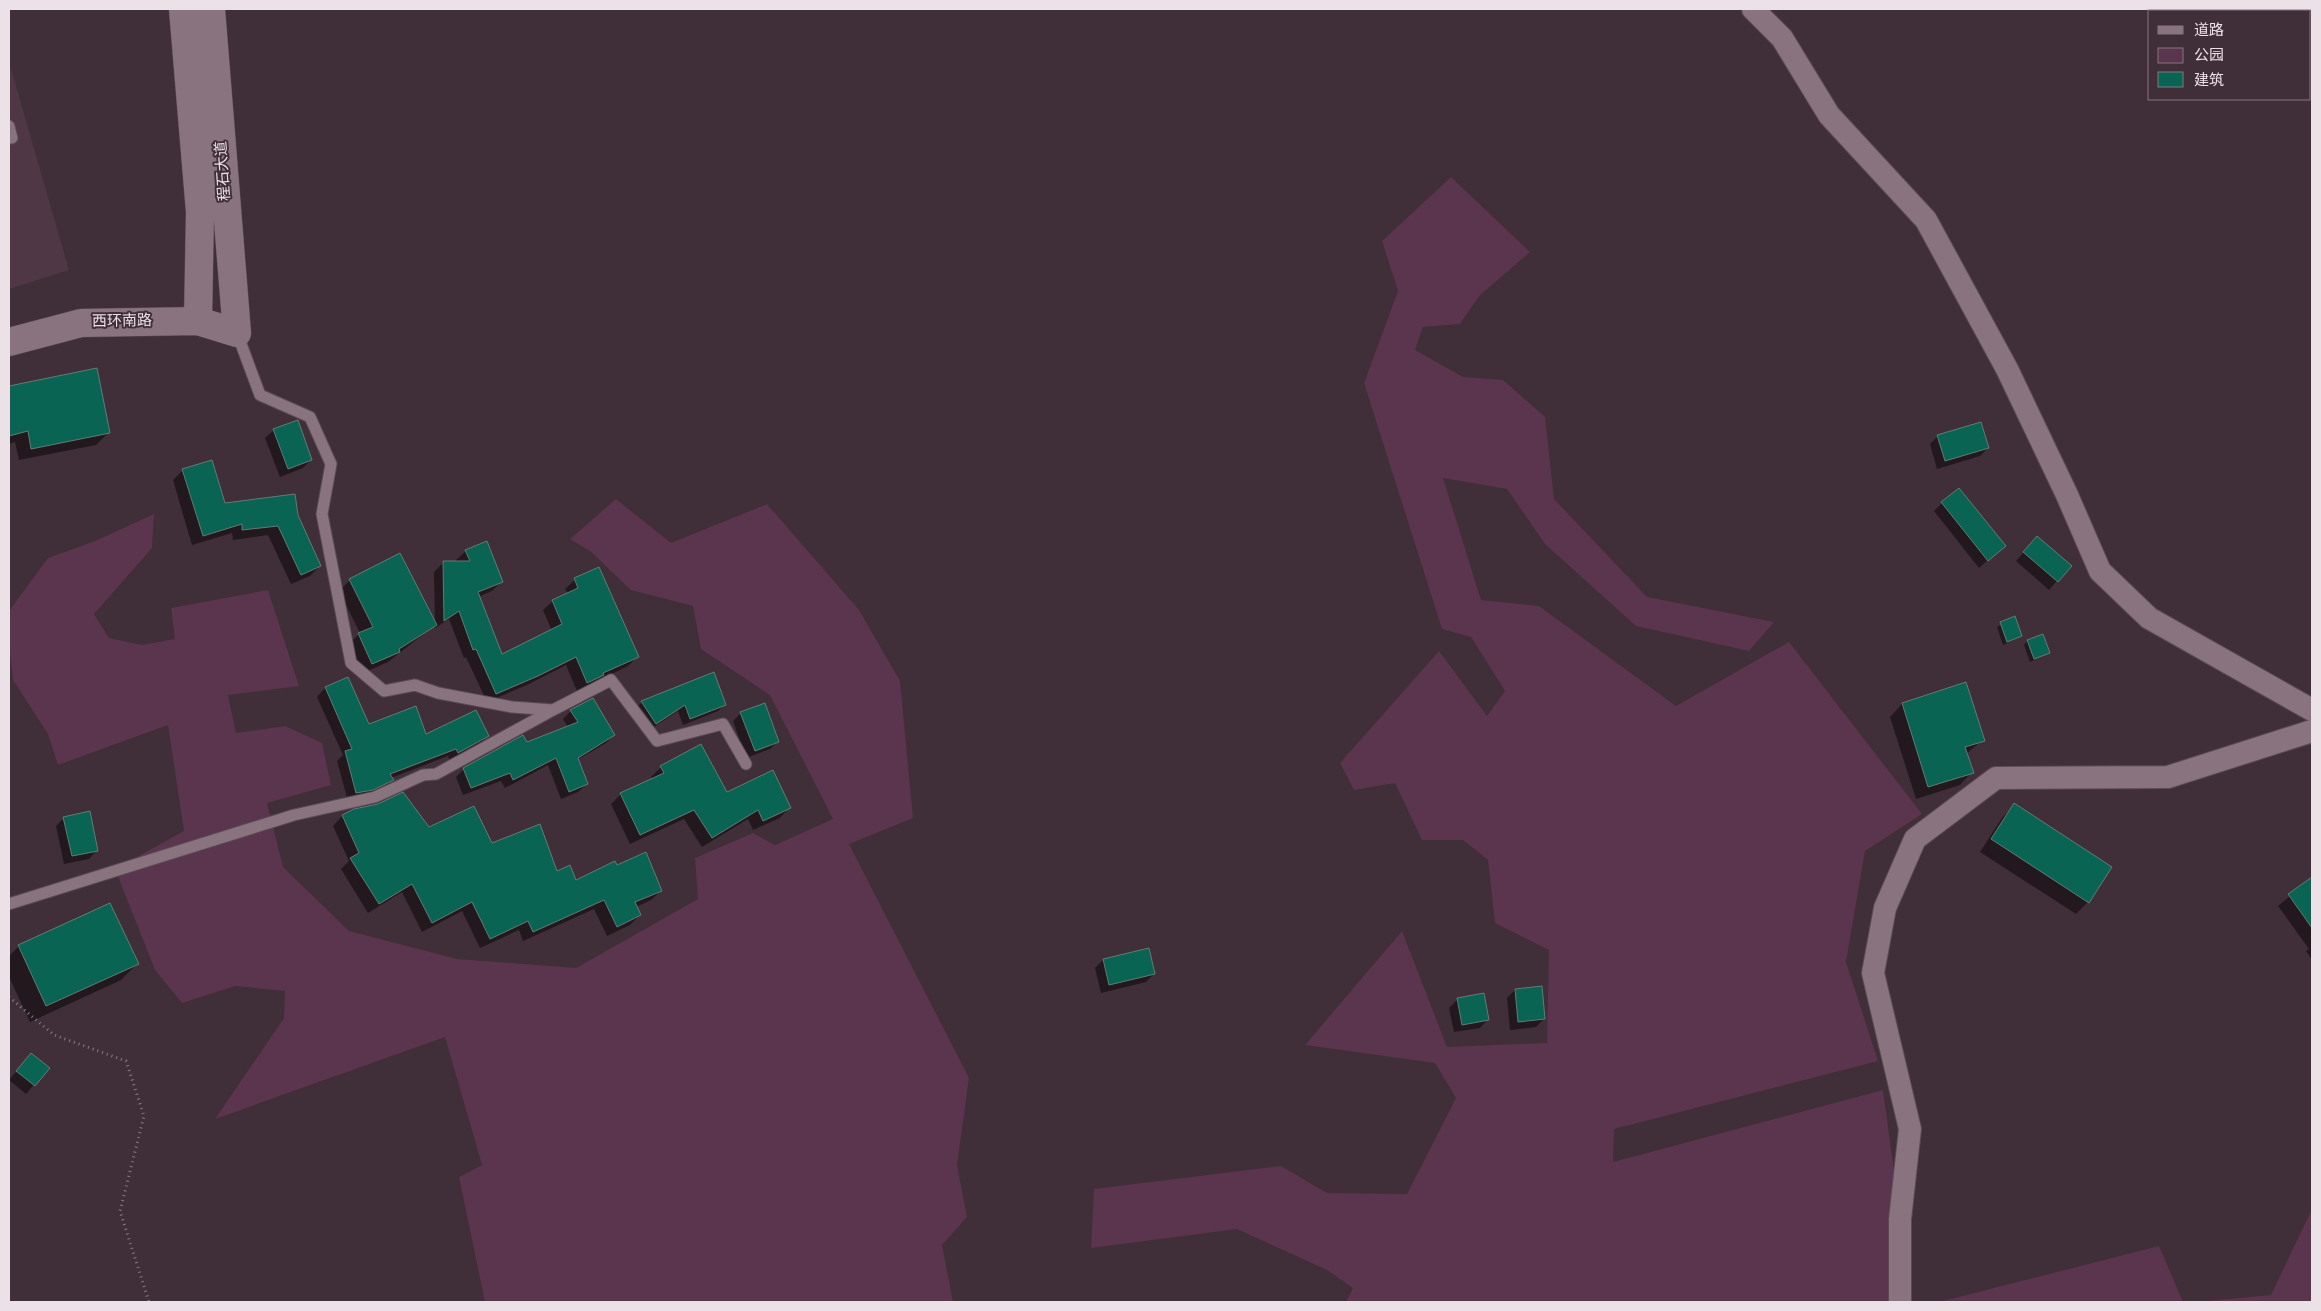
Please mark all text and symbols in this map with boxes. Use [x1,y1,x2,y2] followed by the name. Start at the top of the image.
[2148,10,2311,100] legend
[2194,22,2224,41] text: 道路
[2194,47,2224,66] text: 公园
[2194,72,2224,91] text: 建筑
[212,140,236,202] street label: 程石大道
[92,312,152,332] street label: 西环南路

